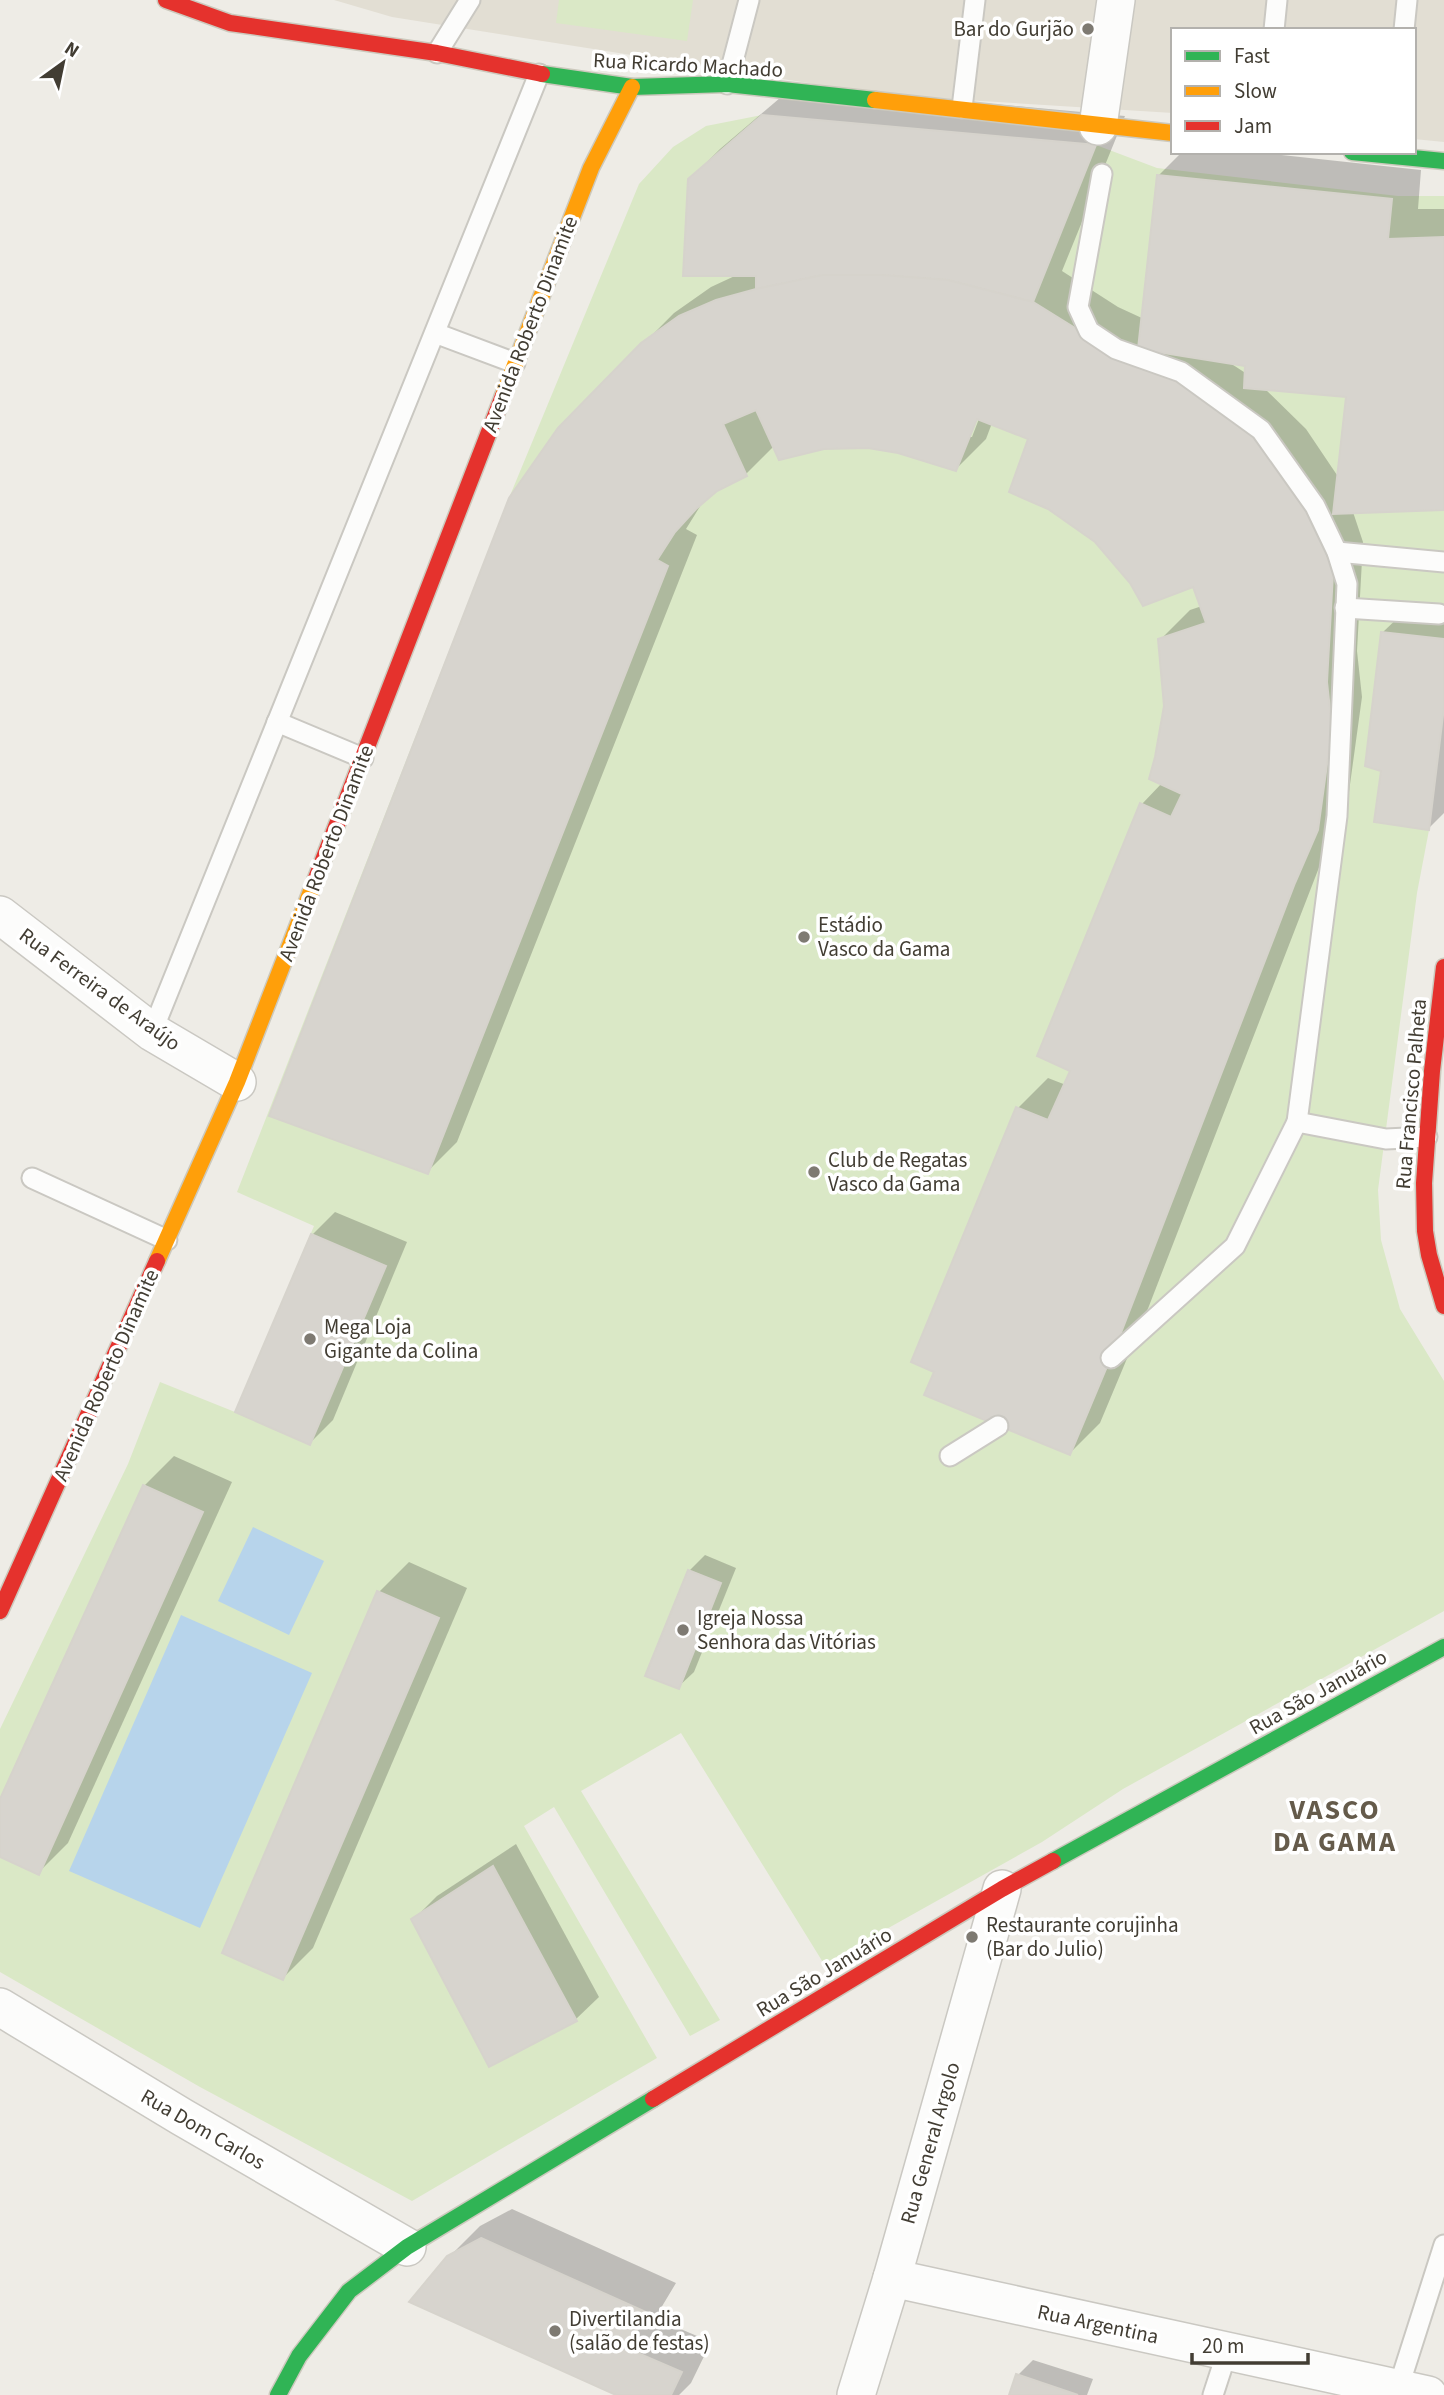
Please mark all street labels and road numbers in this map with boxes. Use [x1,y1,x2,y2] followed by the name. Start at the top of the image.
[592,45,784,85] street label: Rua Ricardo Machado
[475,212,585,436] street label: Avenida Roberto Dinamite
[271,741,381,965] street label: Avenida Roberto Dinamite
[13,920,187,1058] street label: Rua Ferreira de Araújo
[1388,998,1434,1190] street label: Rua Francisco Palheta
[46,1264,166,1486] street label: Avenida Roberto Dinamite
[1244,1642,1392,1742] street label: Rua São Januário
[750,1920,898,2024] street label: Rua São Januário
[893,2058,967,2228] street label: Rua General Argolo
[135,2081,271,2177] street label: Rua Dom Carlos
[1035,2297,1161,2351] street label: Rua Argentina

